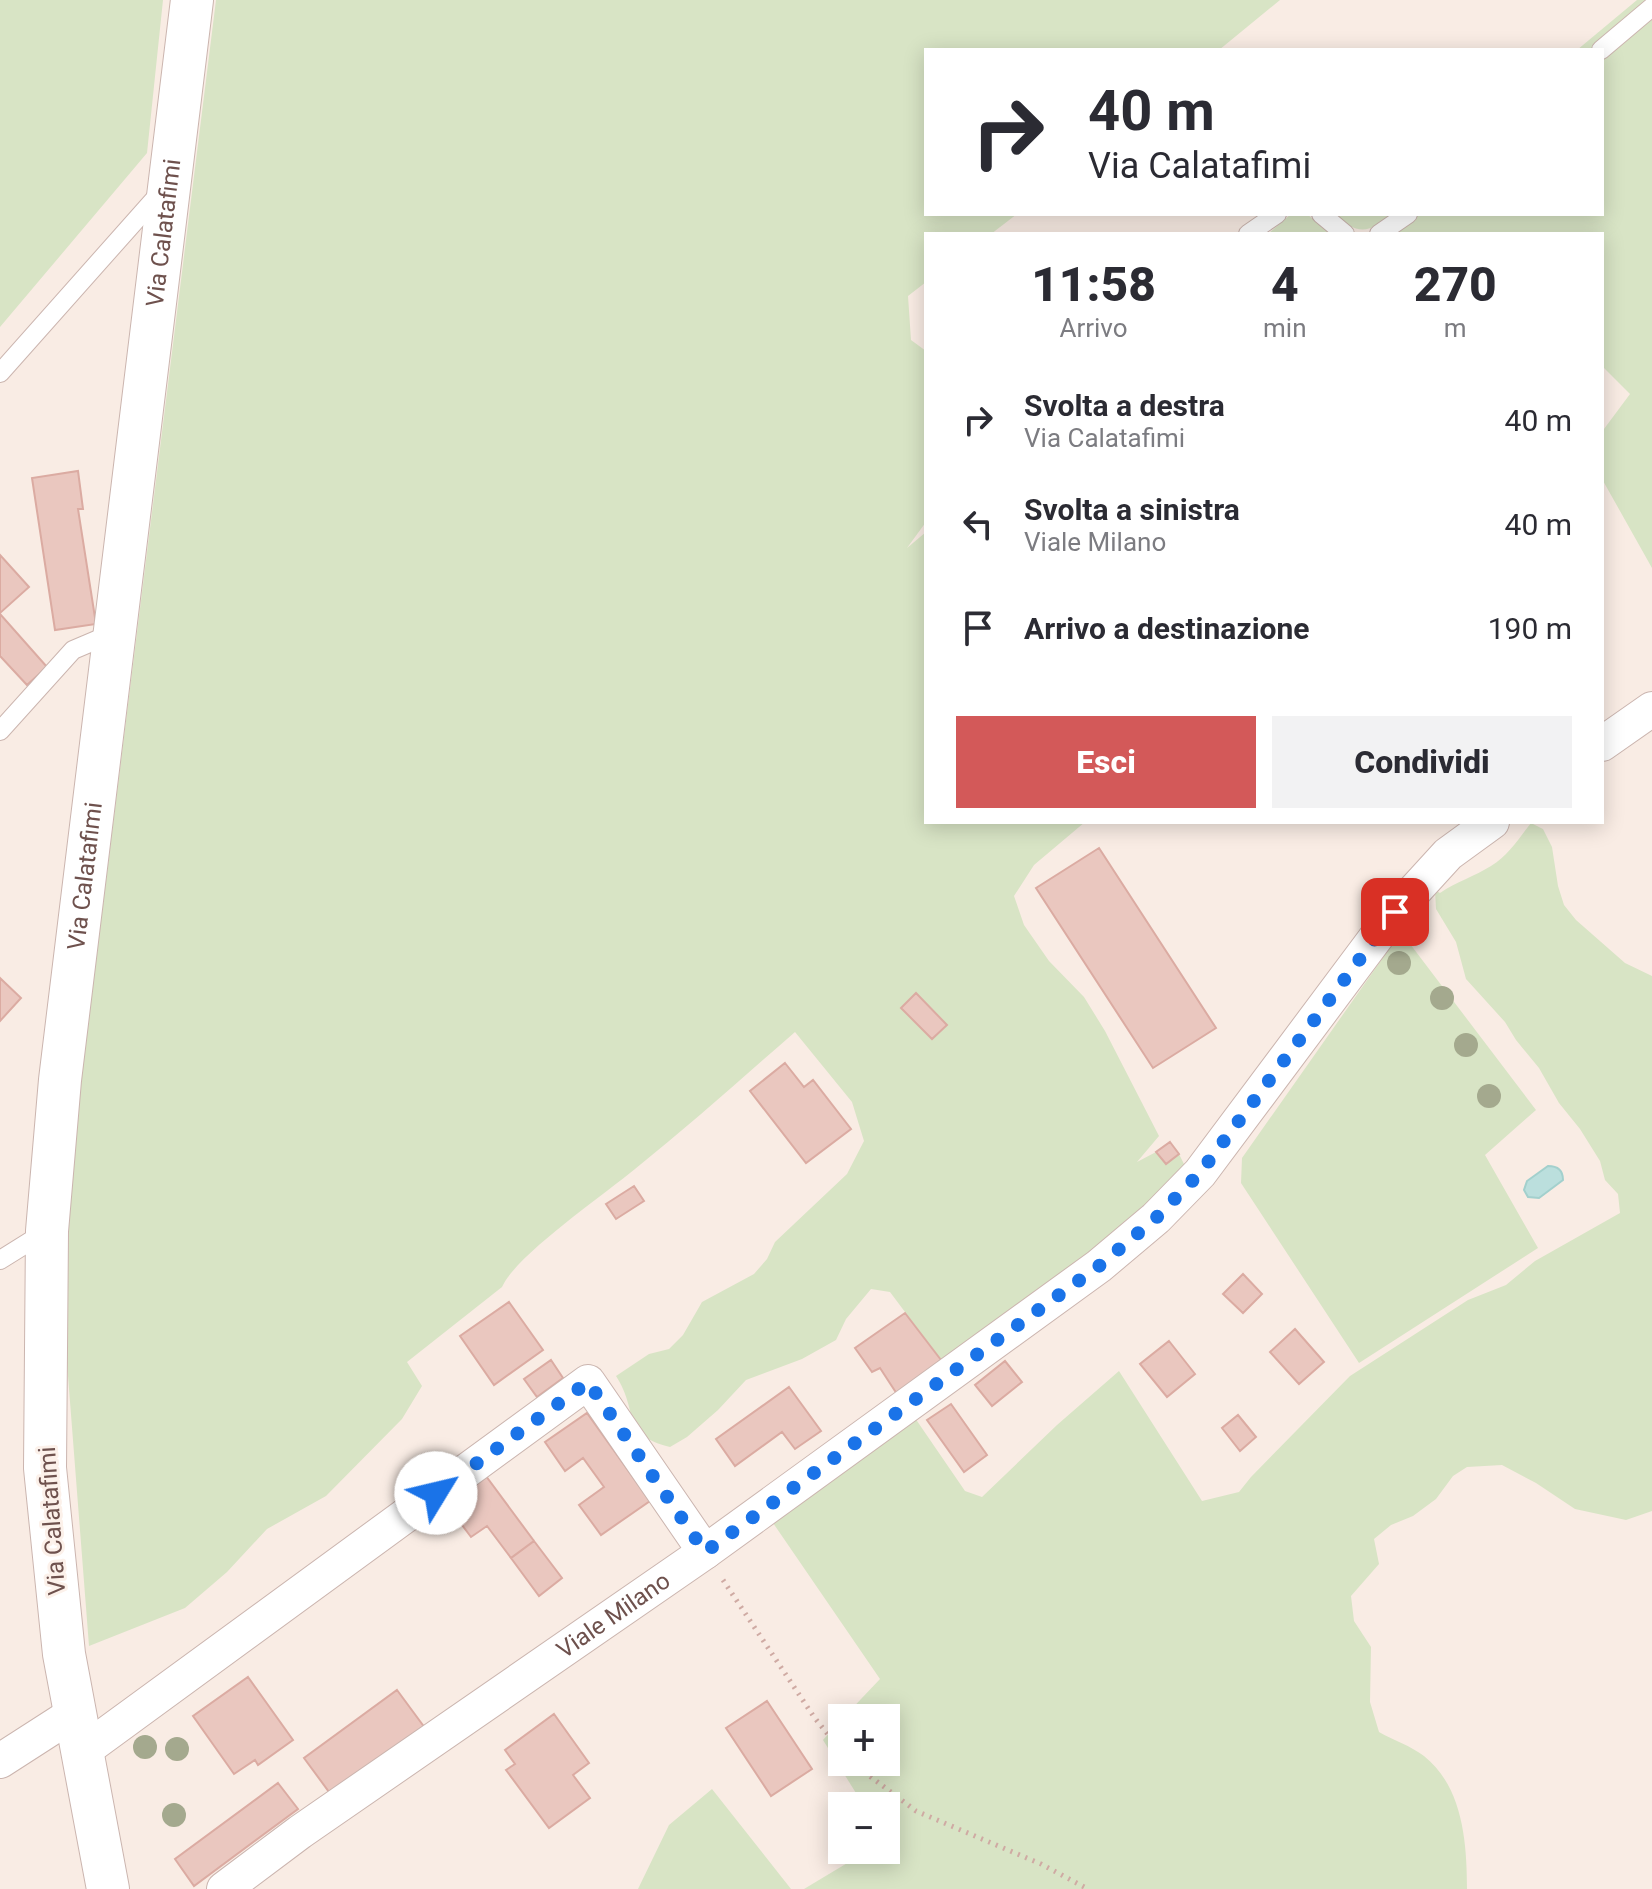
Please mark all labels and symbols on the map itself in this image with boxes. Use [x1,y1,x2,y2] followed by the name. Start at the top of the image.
[141,157,186,309] street label: Via Calatafimi
[62,801,108,952] street label: Via Calatafimi
[1361,878,1429,946] pin
[33,1446,71,1596] street label: Via Calatafimi
[394,1451,478,1535] position arrow
[551,1566,675,1664] street label: Viale Milano

